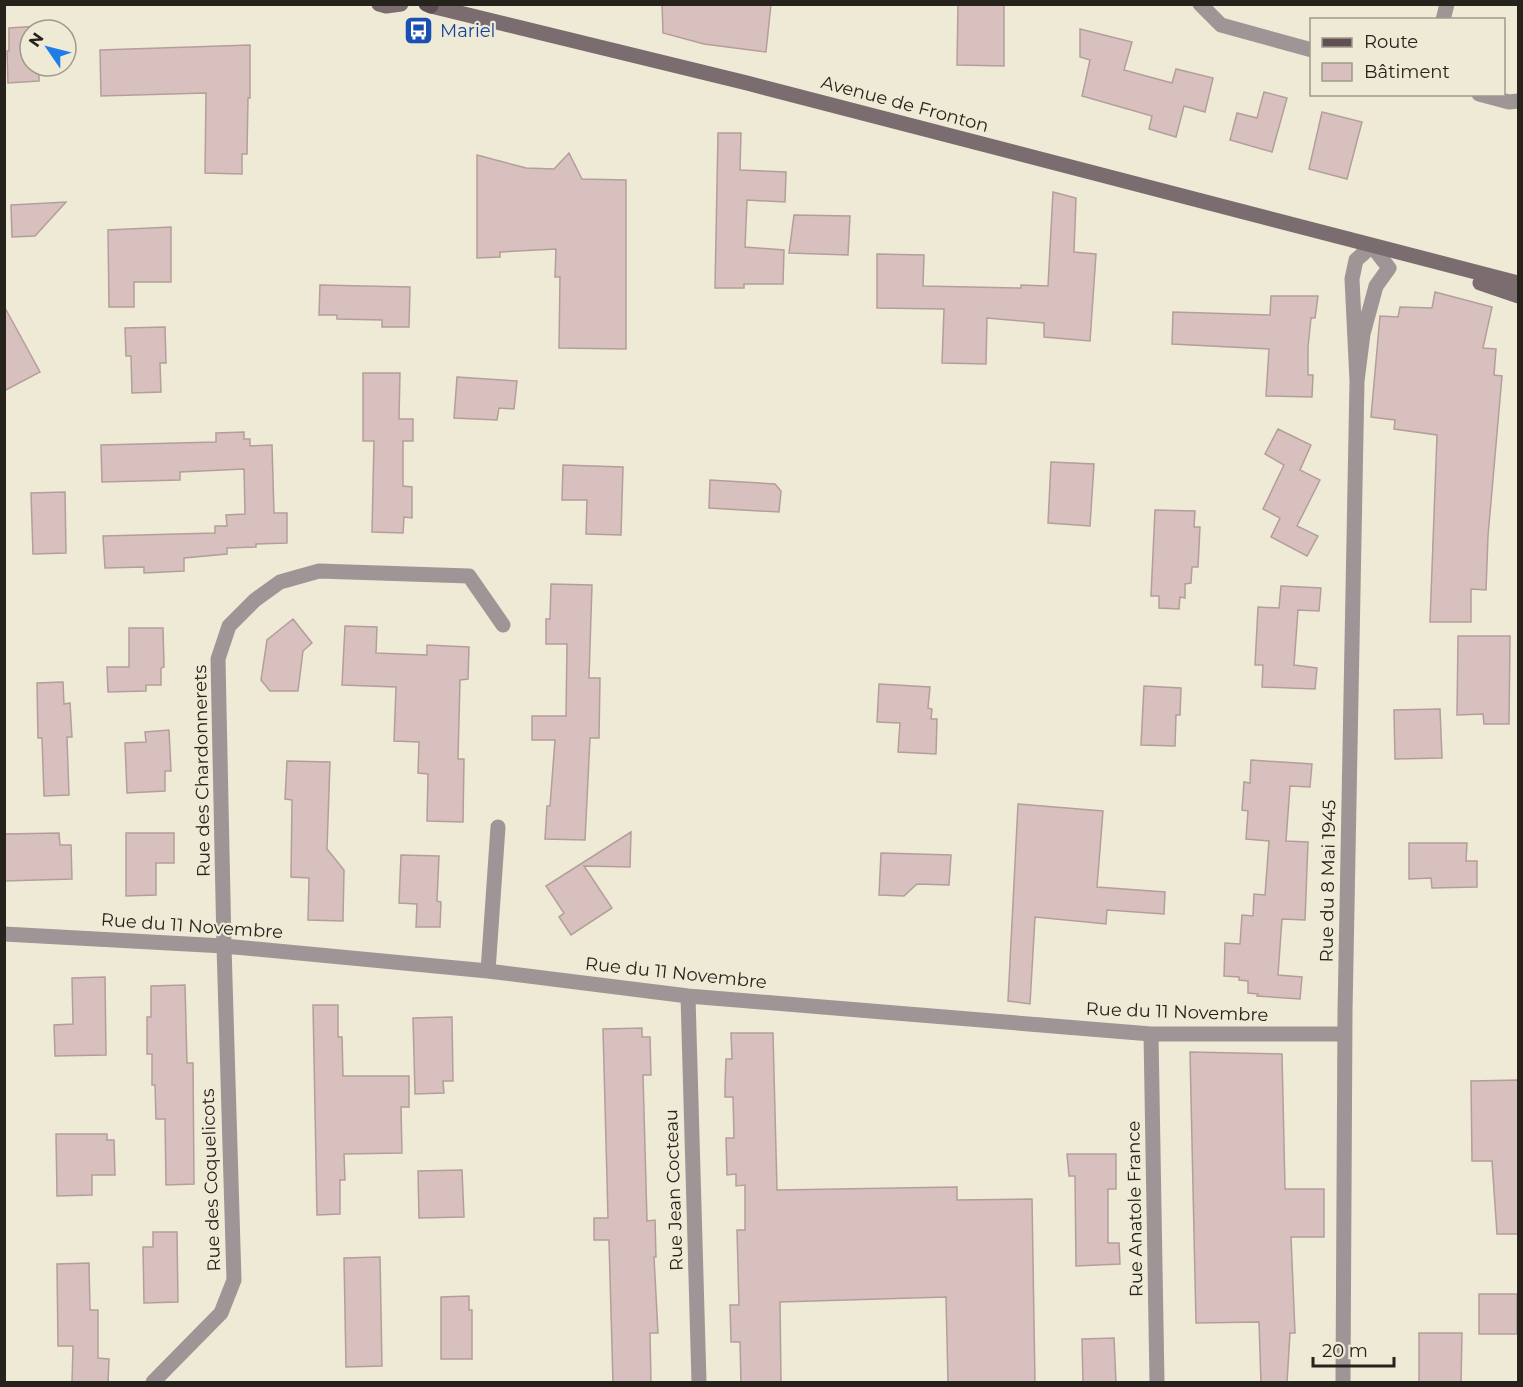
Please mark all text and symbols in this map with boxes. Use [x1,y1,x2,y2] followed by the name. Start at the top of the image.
[403,15,435,47] bus stop icon: Mariel
[18,18,78,78] north arrow
[1310,18,1505,96] legend
[440,20,495,42] place label: Mariel
[25,29,48,50] text: N
[1364,31,1418,53] text: Route
[1364,61,1450,83] text: Bâtiment
[819,71,991,137] street label: Avenue de Fronton
[189,664,215,877] street label: Rue des Chardonnerets
[1316,799,1340,963] street label: Rue du 8 Mai 1945
[100,909,284,943] street label: Rue du 11 Novembre
[584,953,768,993] street label: Rue du 11 Novembre
[1085,998,1269,1026] street label: Rue du 11 Novembre
[197,1088,225,1272] street label: Rue des Coquelicots
[660,1109,688,1271] street label: Rue Jean Cocteau
[1122,1120,1148,1297] street label: Rue Anatole France
[1313,1330,1394,1368] scale bar
[1322,1340,1368,1362] text: 20 m

